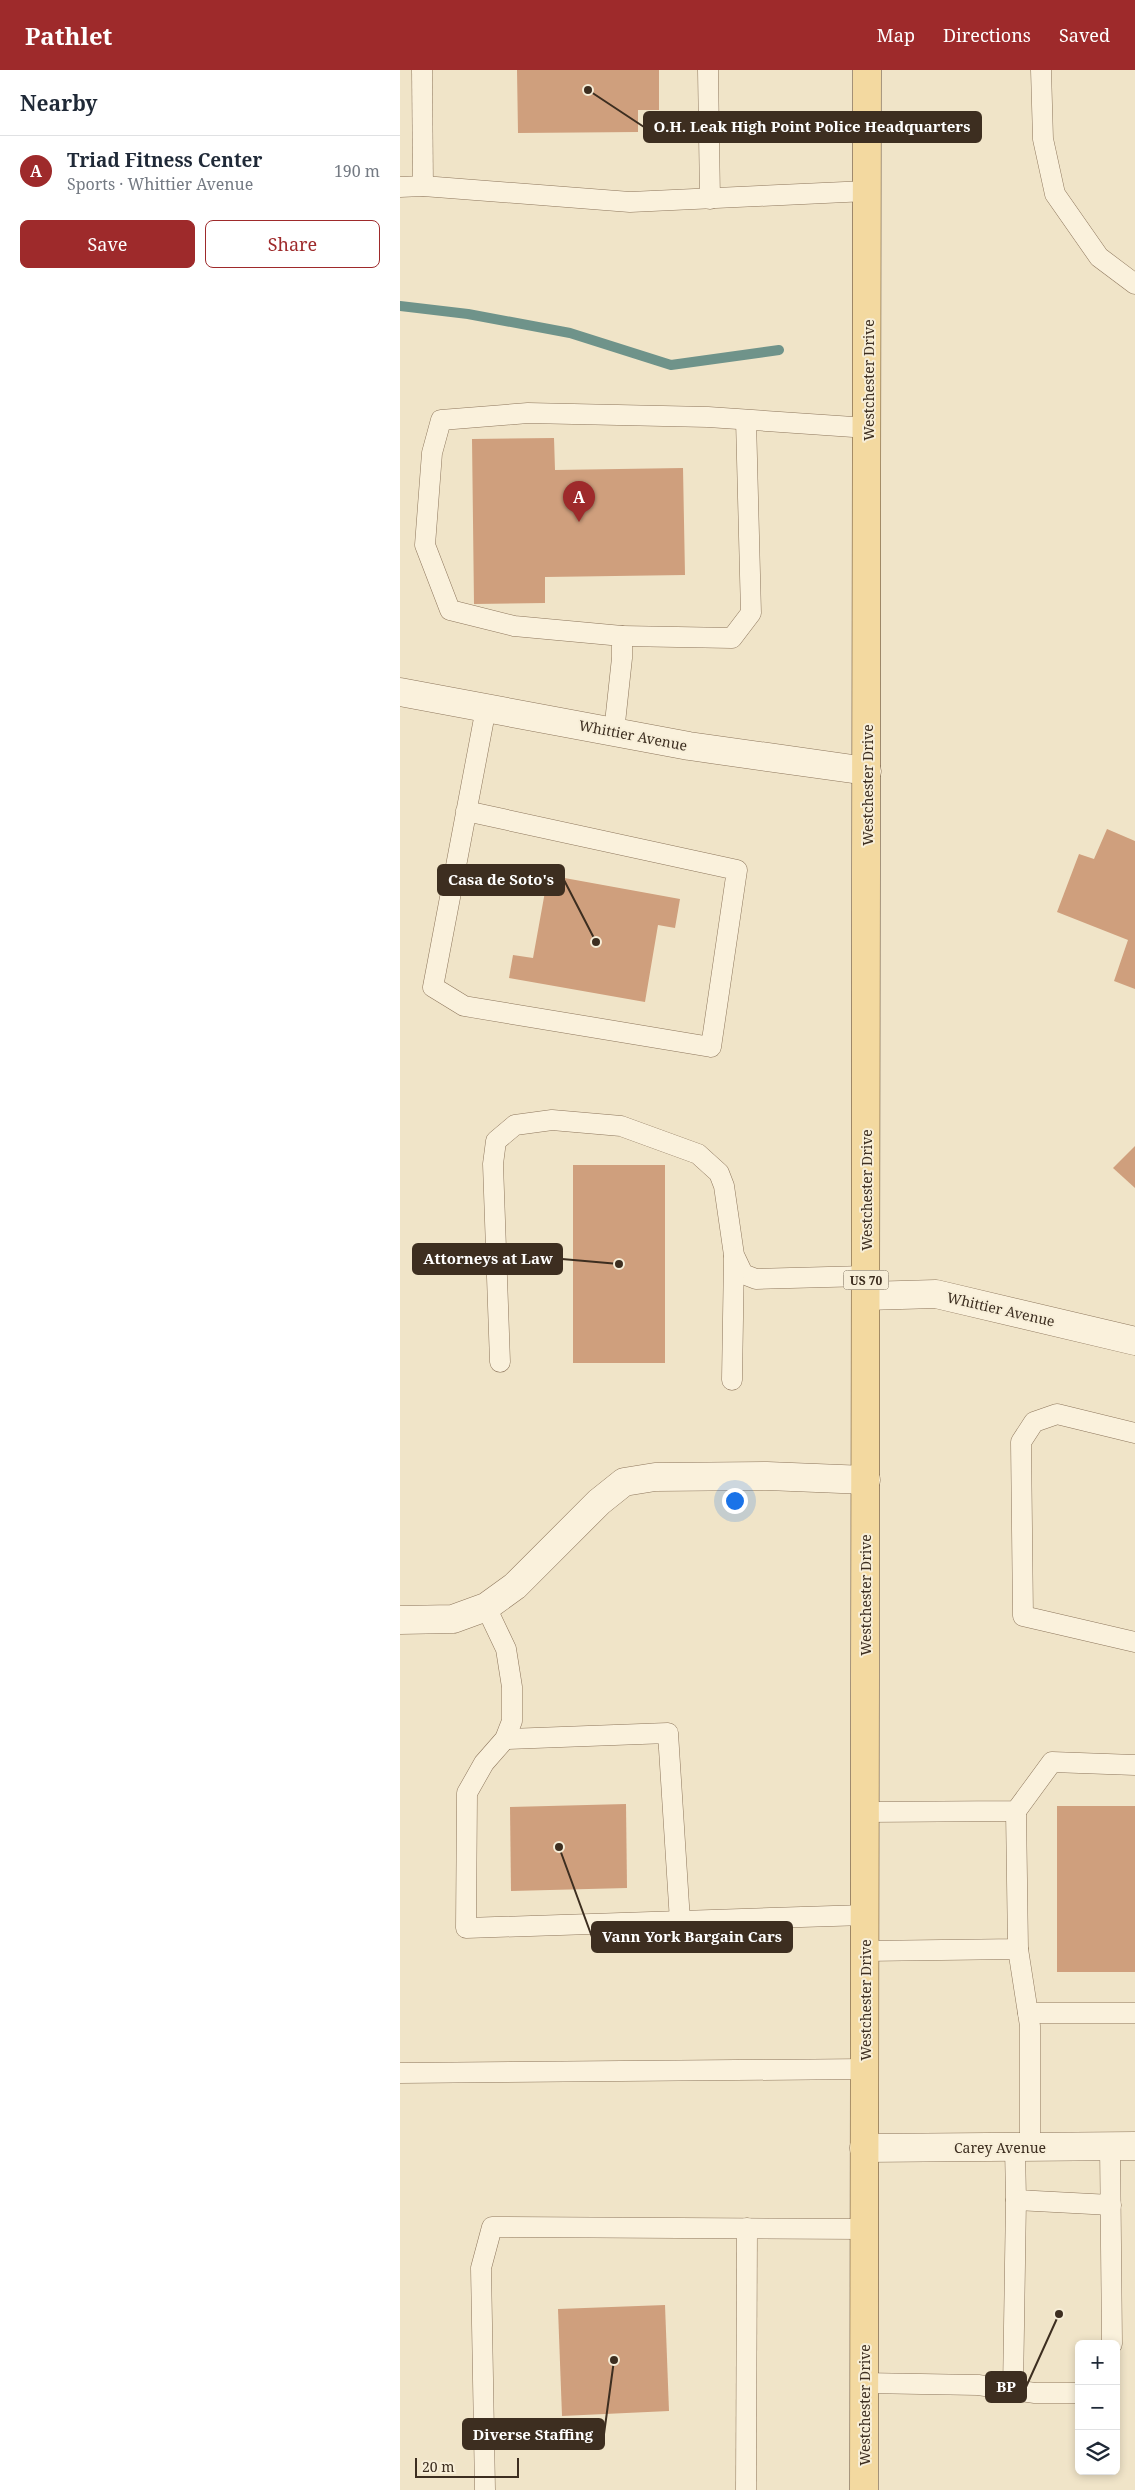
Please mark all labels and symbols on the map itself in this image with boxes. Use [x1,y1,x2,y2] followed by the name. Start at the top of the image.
[644,112,981,142] callout: O.H. Leak High Point Police Headquarters
[654,116,970,136] text: O.H. Leak High Point Police Headquarters
[859,319,878,441] street label: Westchester Drive
[563,481,595,522] pin: A
[577,715,689,755] street label: Whittier Avenue
[858,724,877,846] street label: Westchester Drive
[438,865,564,895] callout: Casa de Soto's
[448,869,554,889] text: Casa de Soto's
[857,1129,876,1251] street label: Westchester Drive
[413,1244,562,1274] callout: Attorneys at Law
[423,1248,553,1268] text: Attorneys at Law
[844,1270,888,1290] road number: US 70
[945,1287,1057,1331] street label: Whittier Avenue
[722,1488,748,1514] your location
[856,1534,875,1656] street label: Westchester Drive
[592,1922,792,1952] callout: Vann York Bargain Cars
[602,1926,782,1946] text: Vann York Bargain Cars
[856,1939,875,2061] street label: Westchester Drive
[954,2138,1046,2157] street label: Carey Avenue
[855,2344,874,2466] street label: Westchester Drive
[986,2372,1026,2402] callout: BP
[996,2376,1016,2396] text: BP
[463,2419,604,2449] callout: Diverse Staffing
[473,2424,594,2444] text: Diverse Staffing
[415,2455,519,2478] scale bar

